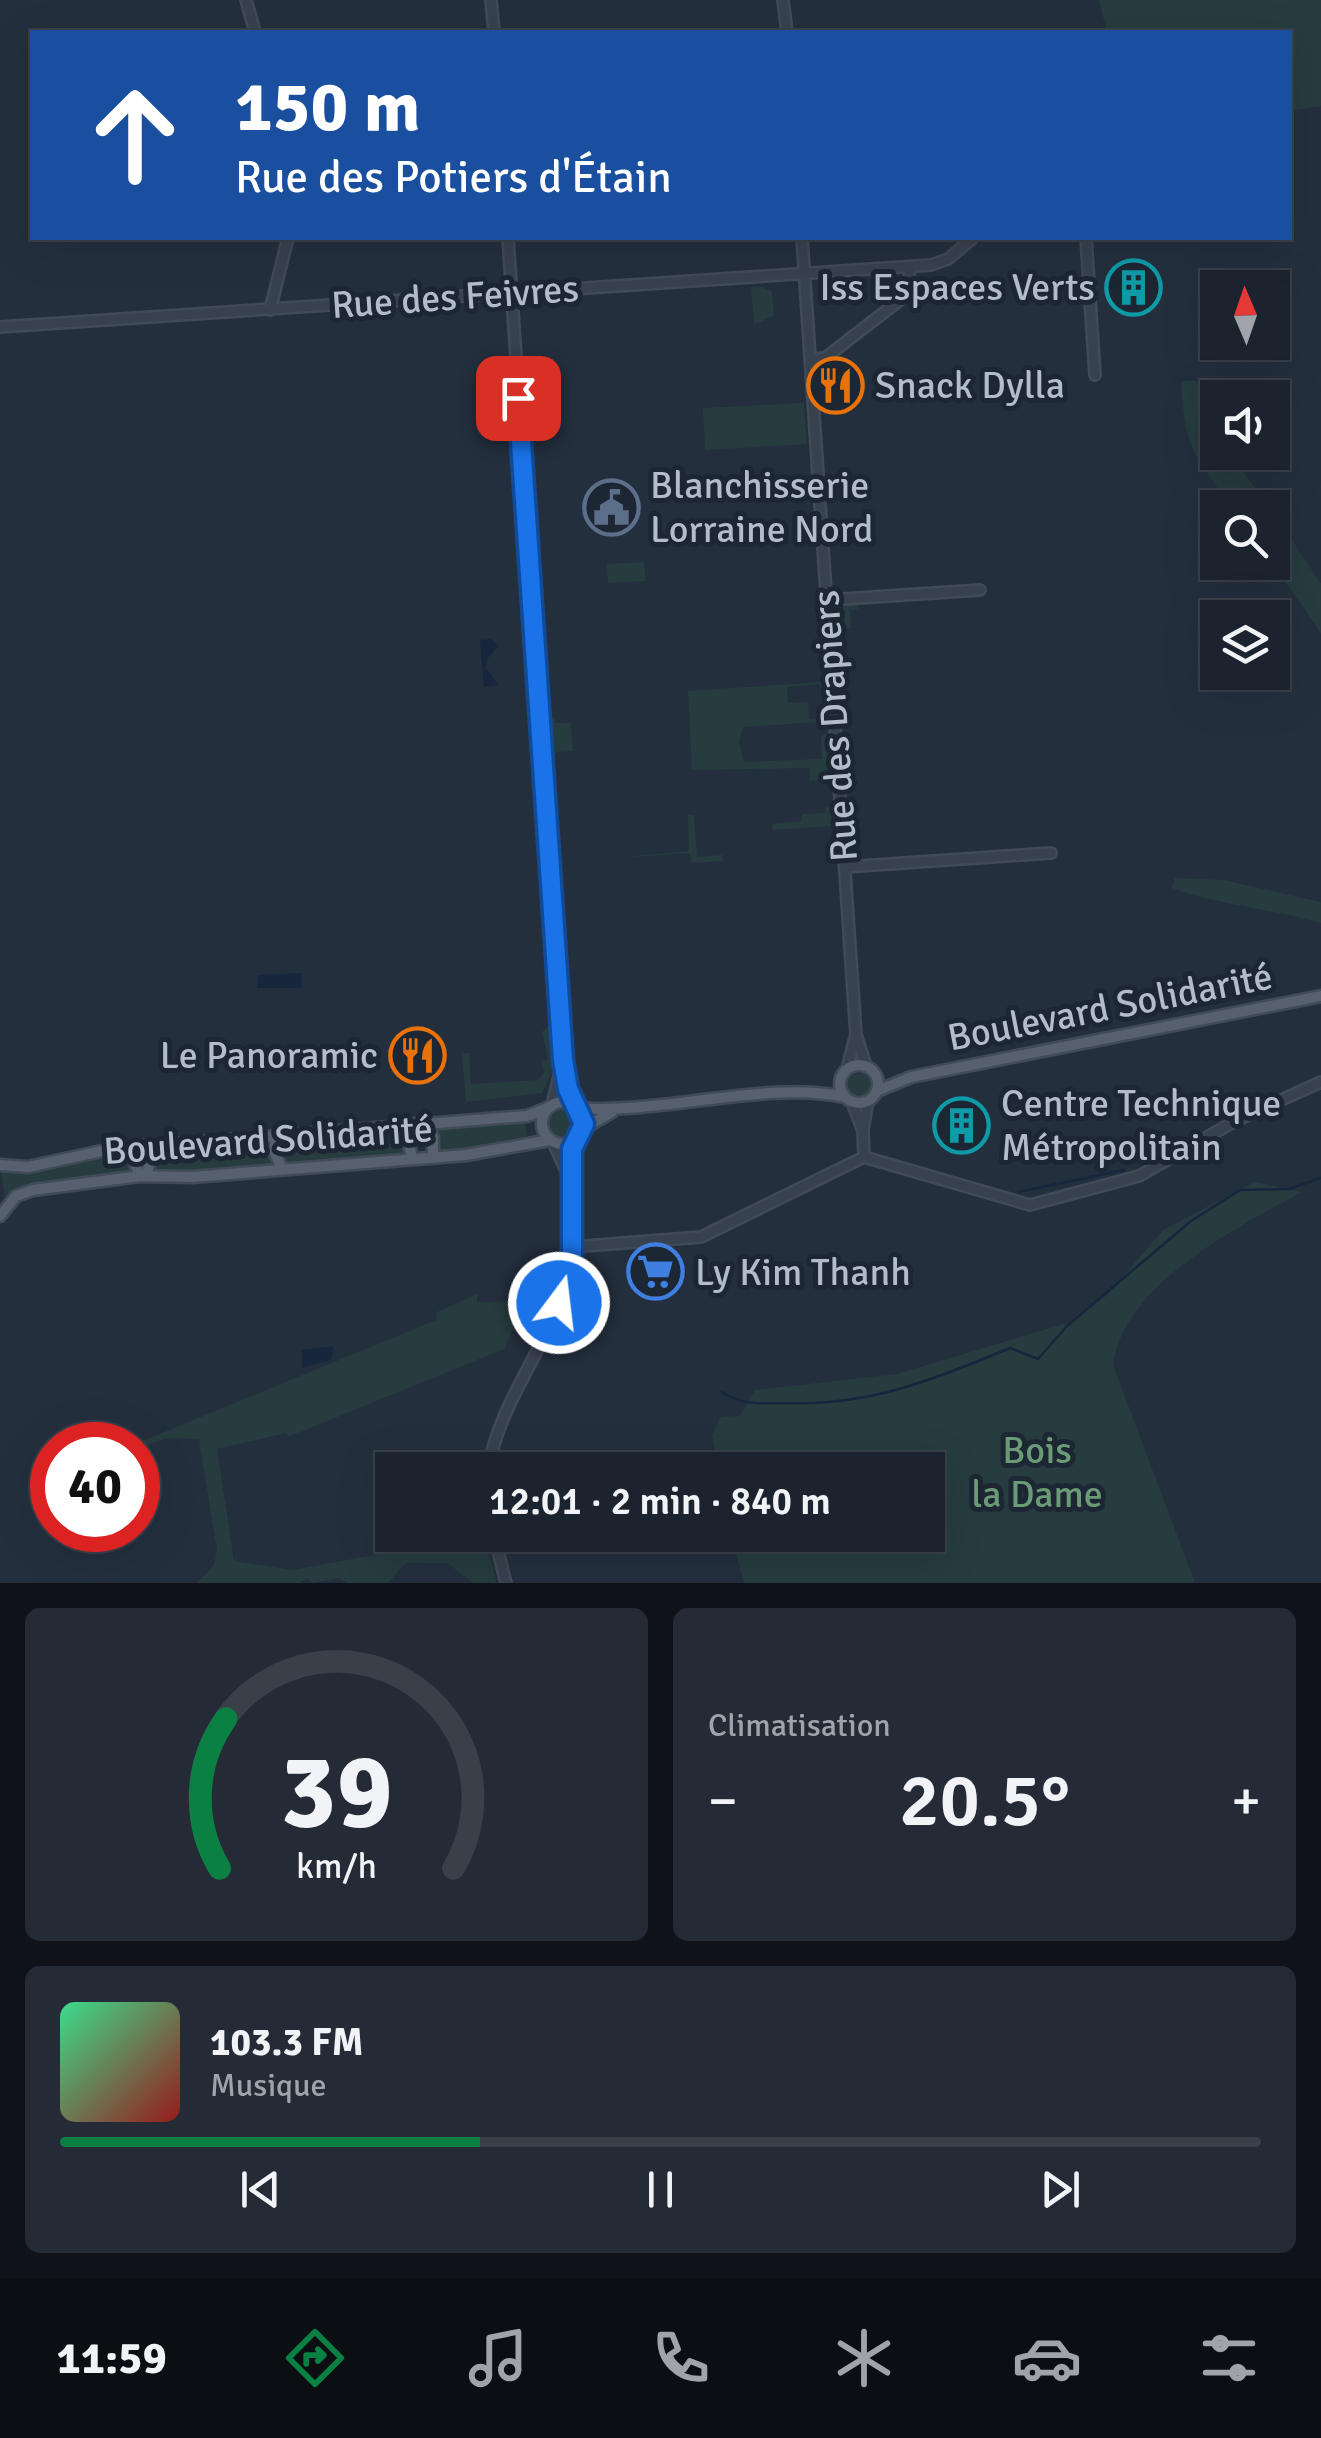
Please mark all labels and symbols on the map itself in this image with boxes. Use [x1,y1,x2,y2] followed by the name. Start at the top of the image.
[1104,257,1164,317] building icon: Iss Espaces Verts
[820,264,1095,311] place label: Iss Espaces Verts
[330,265,580,329] street label: Rue des Feivres
[1200,270,1290,360] north arrow
[806,355,866,415] restaurant icon: Snack Dylla
[476,356,561,441] pin
[875,362,1065,409] place label: Snack Dylla
[650,462,873,553] place label: Blanchisserie Lorraine Nord
[581,477,641,537] public building icon: Blanchisserie Lorraine Nord
[802,589,868,863] street label: Rue des Drapiers
[944,952,1276,1062] street label: Boulevard Solidarité
[387,1025,447,1085] restaurant icon: Le Panoramic
[160,1032,378,1079] place label: Le Panoramic
[1001,1080,1281,1171] place label: Centre Technique Métropolitain
[932,1095,992,1155] building icon: Centre Technique Métropolitain
[102,1105,434,1175] street label: Boulevard Solidarité
[626,1242,686,1302] supermarket icon: Ly Kim Thanh
[695,1249,911,1296] place label: Ly Kim Thanh
[507,1251,611,1355] position arrow
[30,1422,160,1552] speed limit sign: 40
[971,1427,1103,1518] park label: Bois la Dame

